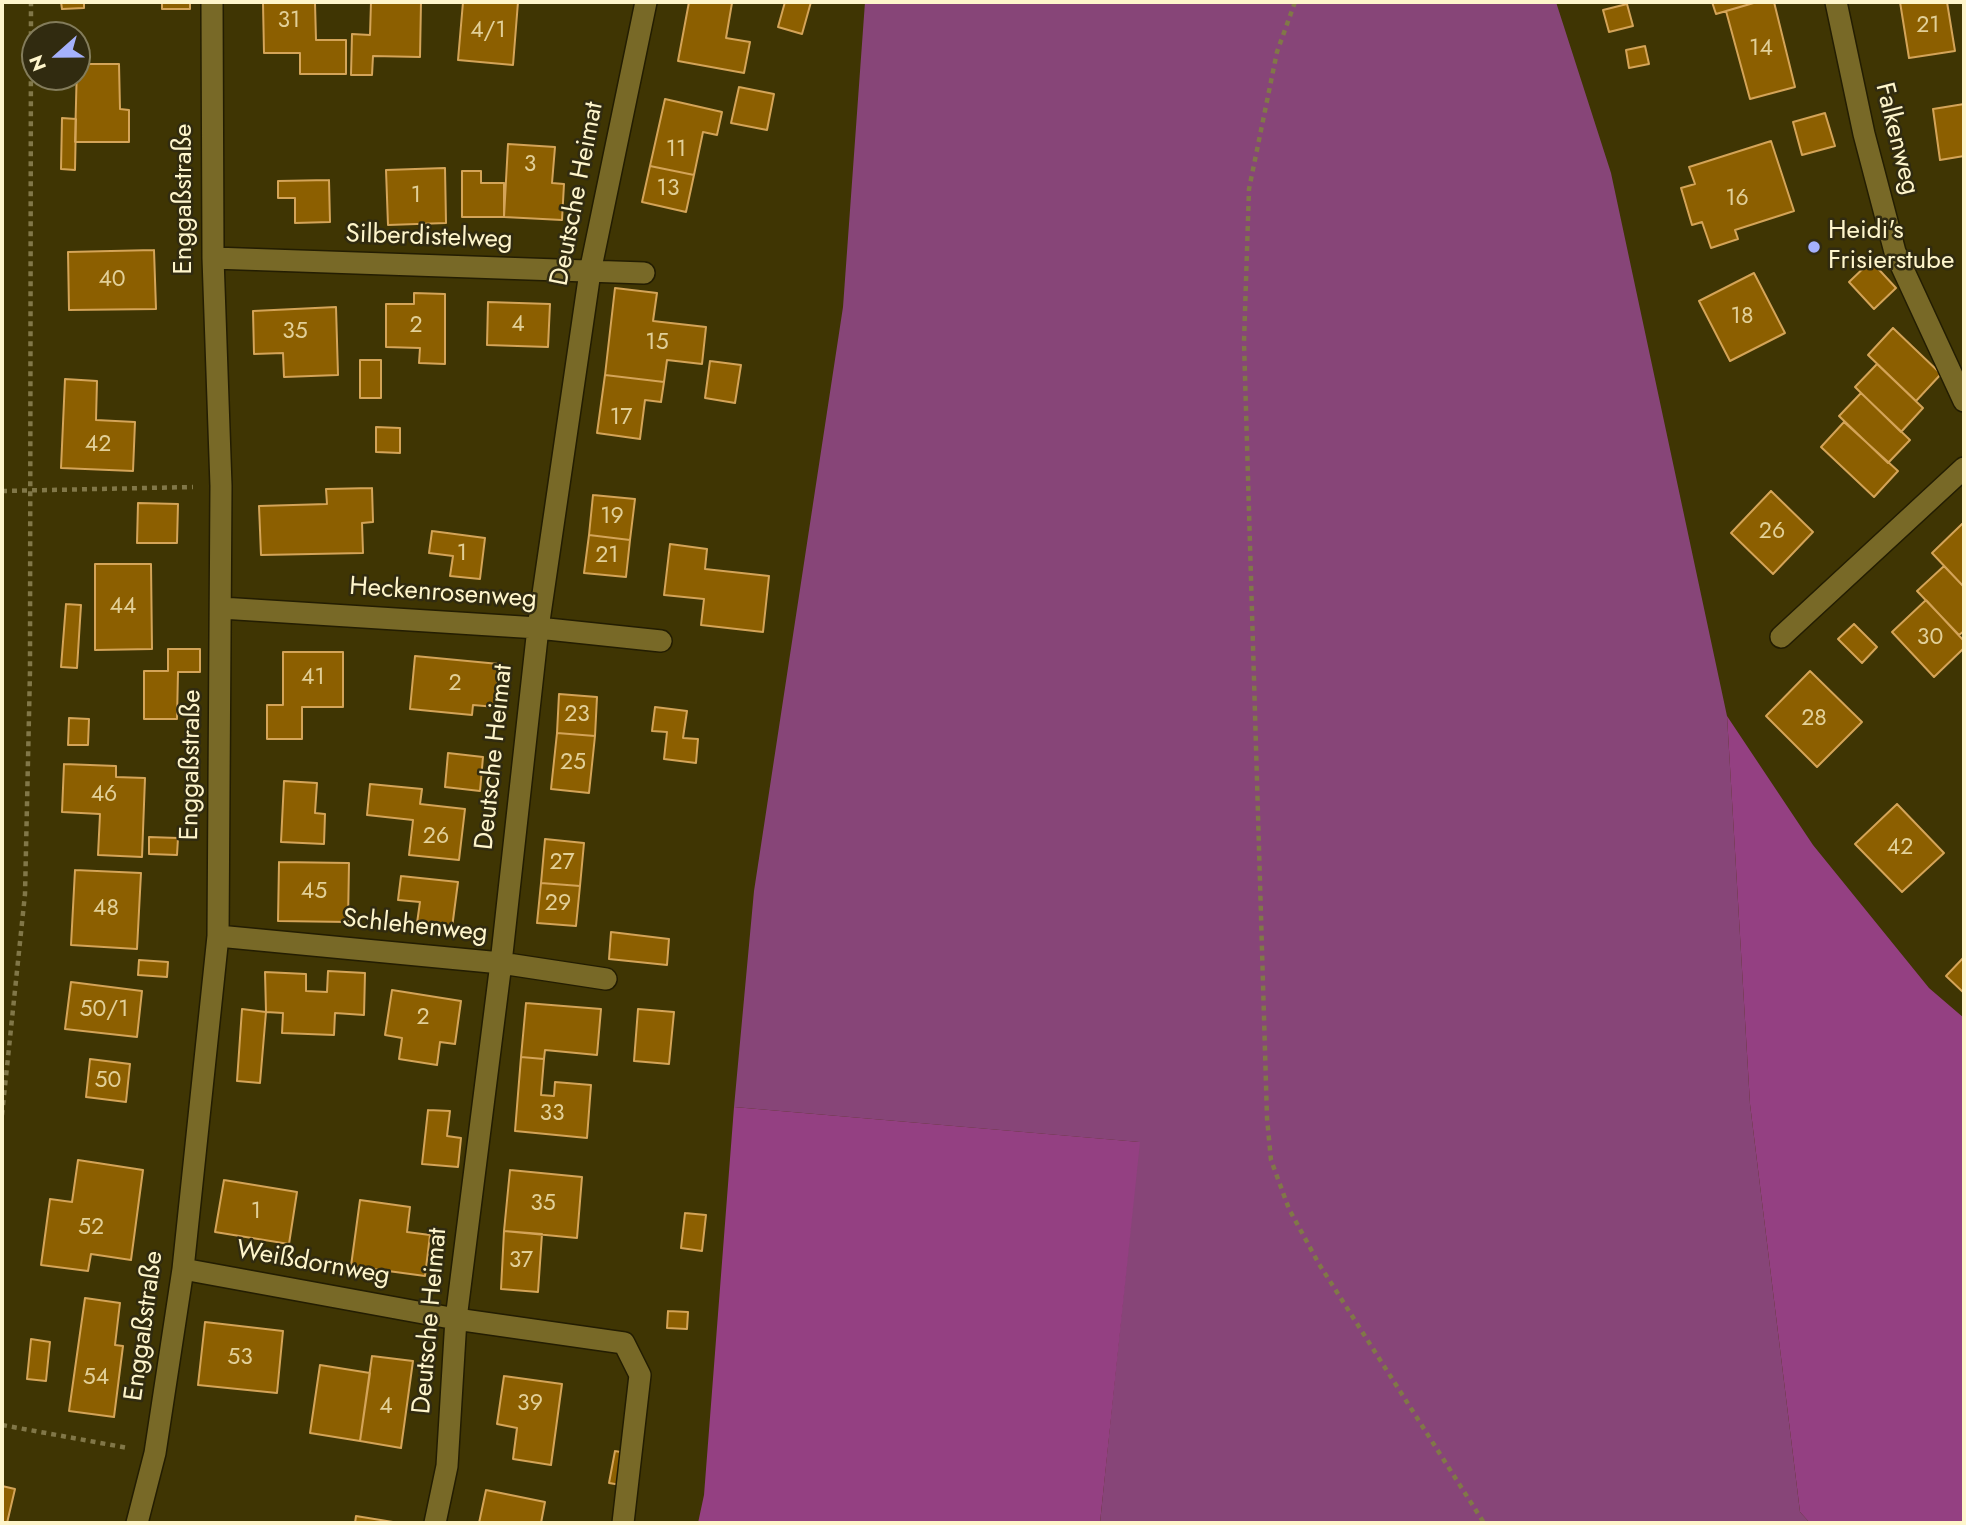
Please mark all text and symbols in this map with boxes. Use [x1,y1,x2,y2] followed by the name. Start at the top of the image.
[278,7,300,35] house number: 31
[1916,12,1940,40] house number: 21
[470,17,506,45] house number: 4/1
[21,21,91,91] north arrow
[1749,35,1773,63] house number: 14
[22,51,53,75] text: N
[1867,80,1925,198] street label: Falkenweg
[545,100,611,288] street label: Deutsche Heimat
[169,123,201,275] street label: Enggaßstraße
[666,136,686,164] house number: 11
[524,151,536,179] house number: 3
[657,175,679,203] house number: 13
[411,182,421,210] house number: 1
[1725,185,1749,213] house number: 16
[1828,216,1954,278] place label: Heidi's Frisierstube
[345,219,513,257] street label: Silberdistelweg
[1806,239,1822,255] marker: Heidi's Frisierstube
[98,266,126,294] house number: 40
[1731,303,1753,331] house number: 18
[511,311,525,339] house number: 4
[409,312,423,340] house number: 2
[282,318,308,346] house number: 35
[645,329,669,357] house number: 15
[610,404,632,432] house number: 17
[85,431,111,459] house number: 42
[600,503,624,531] house number: 19
[1759,518,1785,546] house number: 26
[457,540,467,568] house number: 1
[595,542,619,570] house number: 21
[348,572,538,616] street label: Heckenrosenweg
[110,593,136,621] house number: 44
[1917,624,1943,652] house number: 30
[470,663,520,851] street label: Deutsche Heimat
[301,664,325,692] house number: 41
[448,670,462,698] house number: 2
[175,689,209,841] street label: Enggaßstraße
[564,701,590,729] house number: 23
[1801,705,1827,733] house number: 28
[560,749,586,777] house number: 25
[91,781,117,809] house number: 46
[423,823,449,851] house number: 26
[1887,834,1913,862] house number: 42
[549,849,575,877] house number: 27
[301,878,327,906] house number: 45
[545,890,571,918] house number: 29
[93,895,119,923] house number: 48
[341,904,489,950] street label: Schlehenweg
[80,996,128,1024] house number: 50/1
[416,1004,430,1032] house number: 2
[95,1067,121,1095] house number: 50
[539,1100,565,1128] house number: 33
[530,1190,556,1218] house number: 35
[251,1198,261,1226] house number: 1
[78,1214,104,1242] house number: 52
[407,1227,455,1415] street label: Deutsche Heimat
[234,1235,392,1293] street label: Weißdornweg
[509,1247,533,1275] house number: 37
[119,1249,171,1403] street label: Enggaßstraße
[227,1344,253,1372] house number: 53
[83,1364,109,1392] house number: 54
[517,1390,543,1418] house number: 39
[379,1393,393,1421] house number: 4

